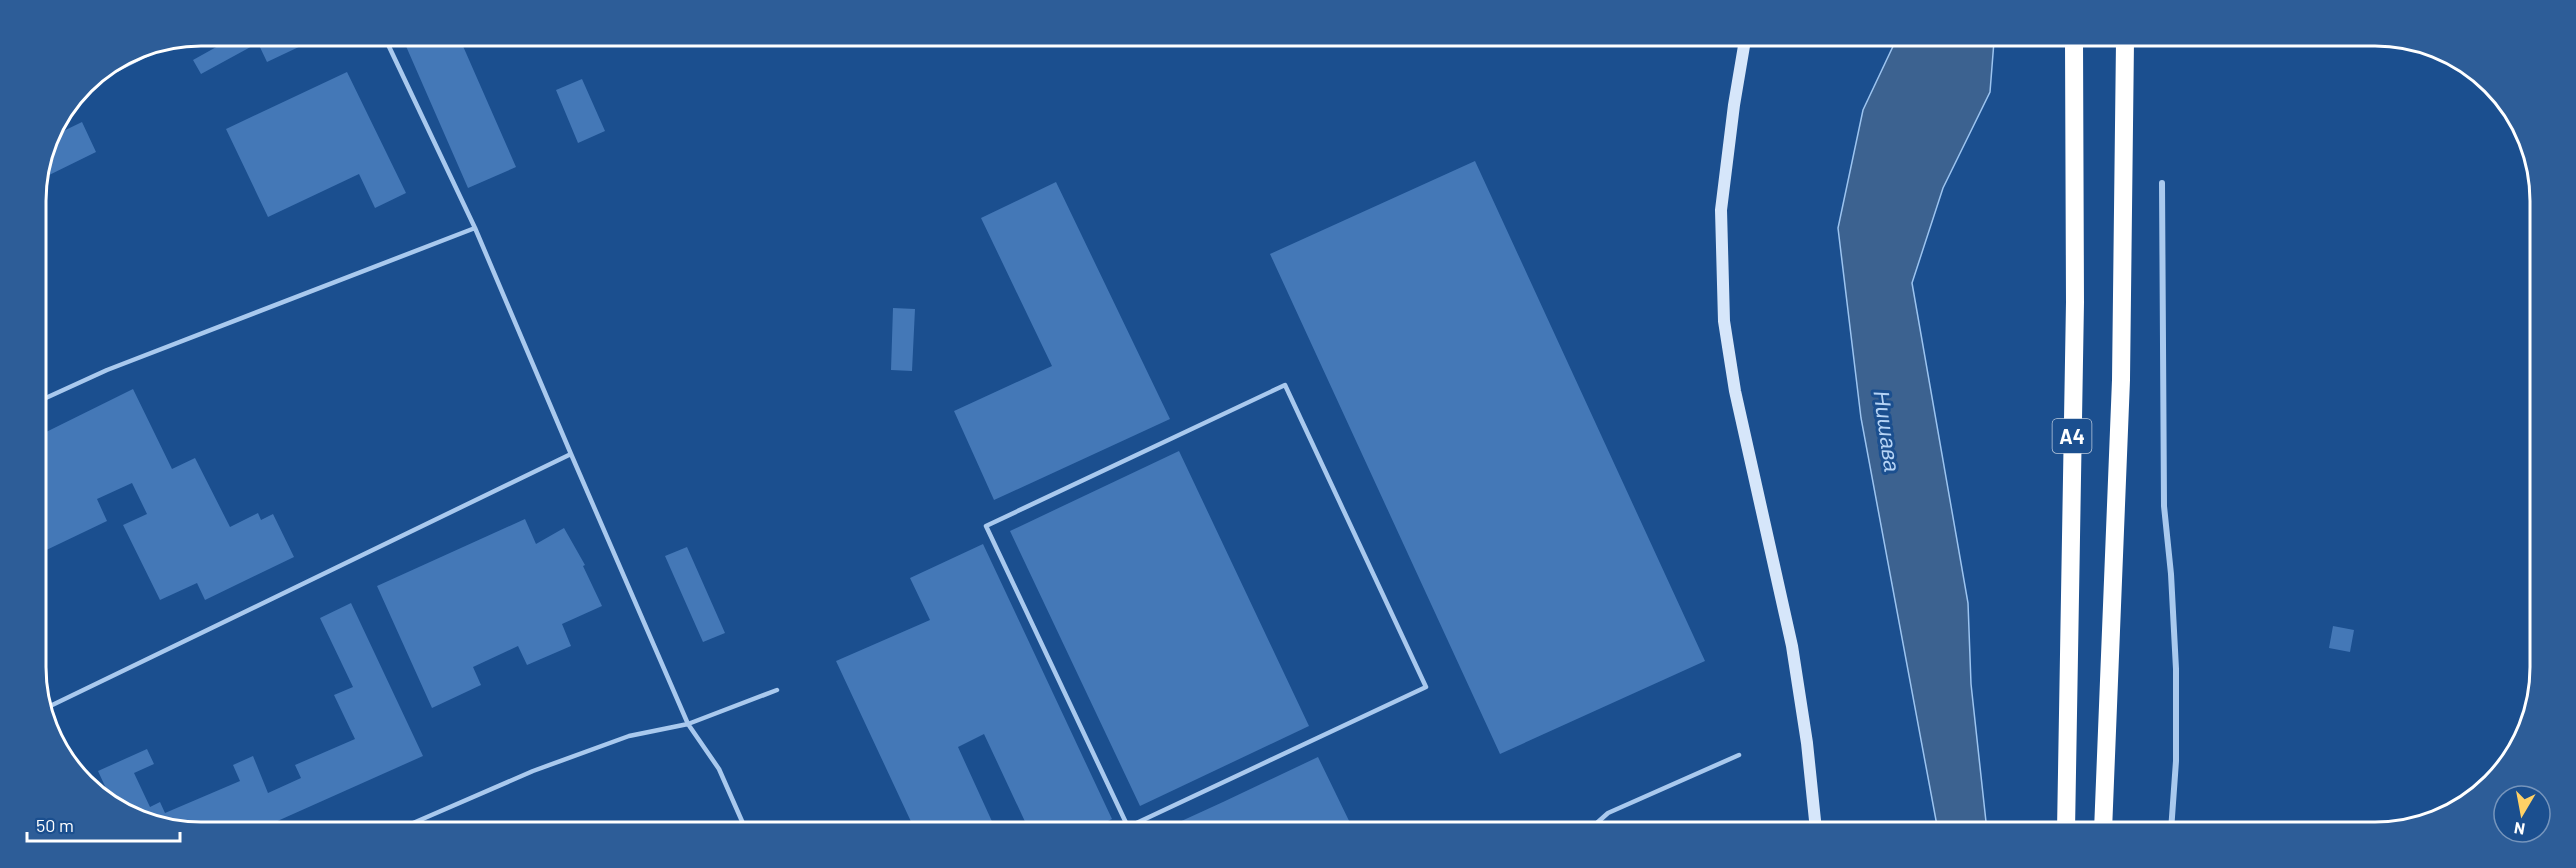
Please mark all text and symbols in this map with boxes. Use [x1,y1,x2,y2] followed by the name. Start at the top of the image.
[1869,389,1907,473] water label: Нишава
[2052,419,2092,453] road number: A4
[2492,784,2552,844] north arrow
[27,805,180,843] scale bar
[36,814,74,836] text: 50 m
[2512,819,2526,840] text: N

